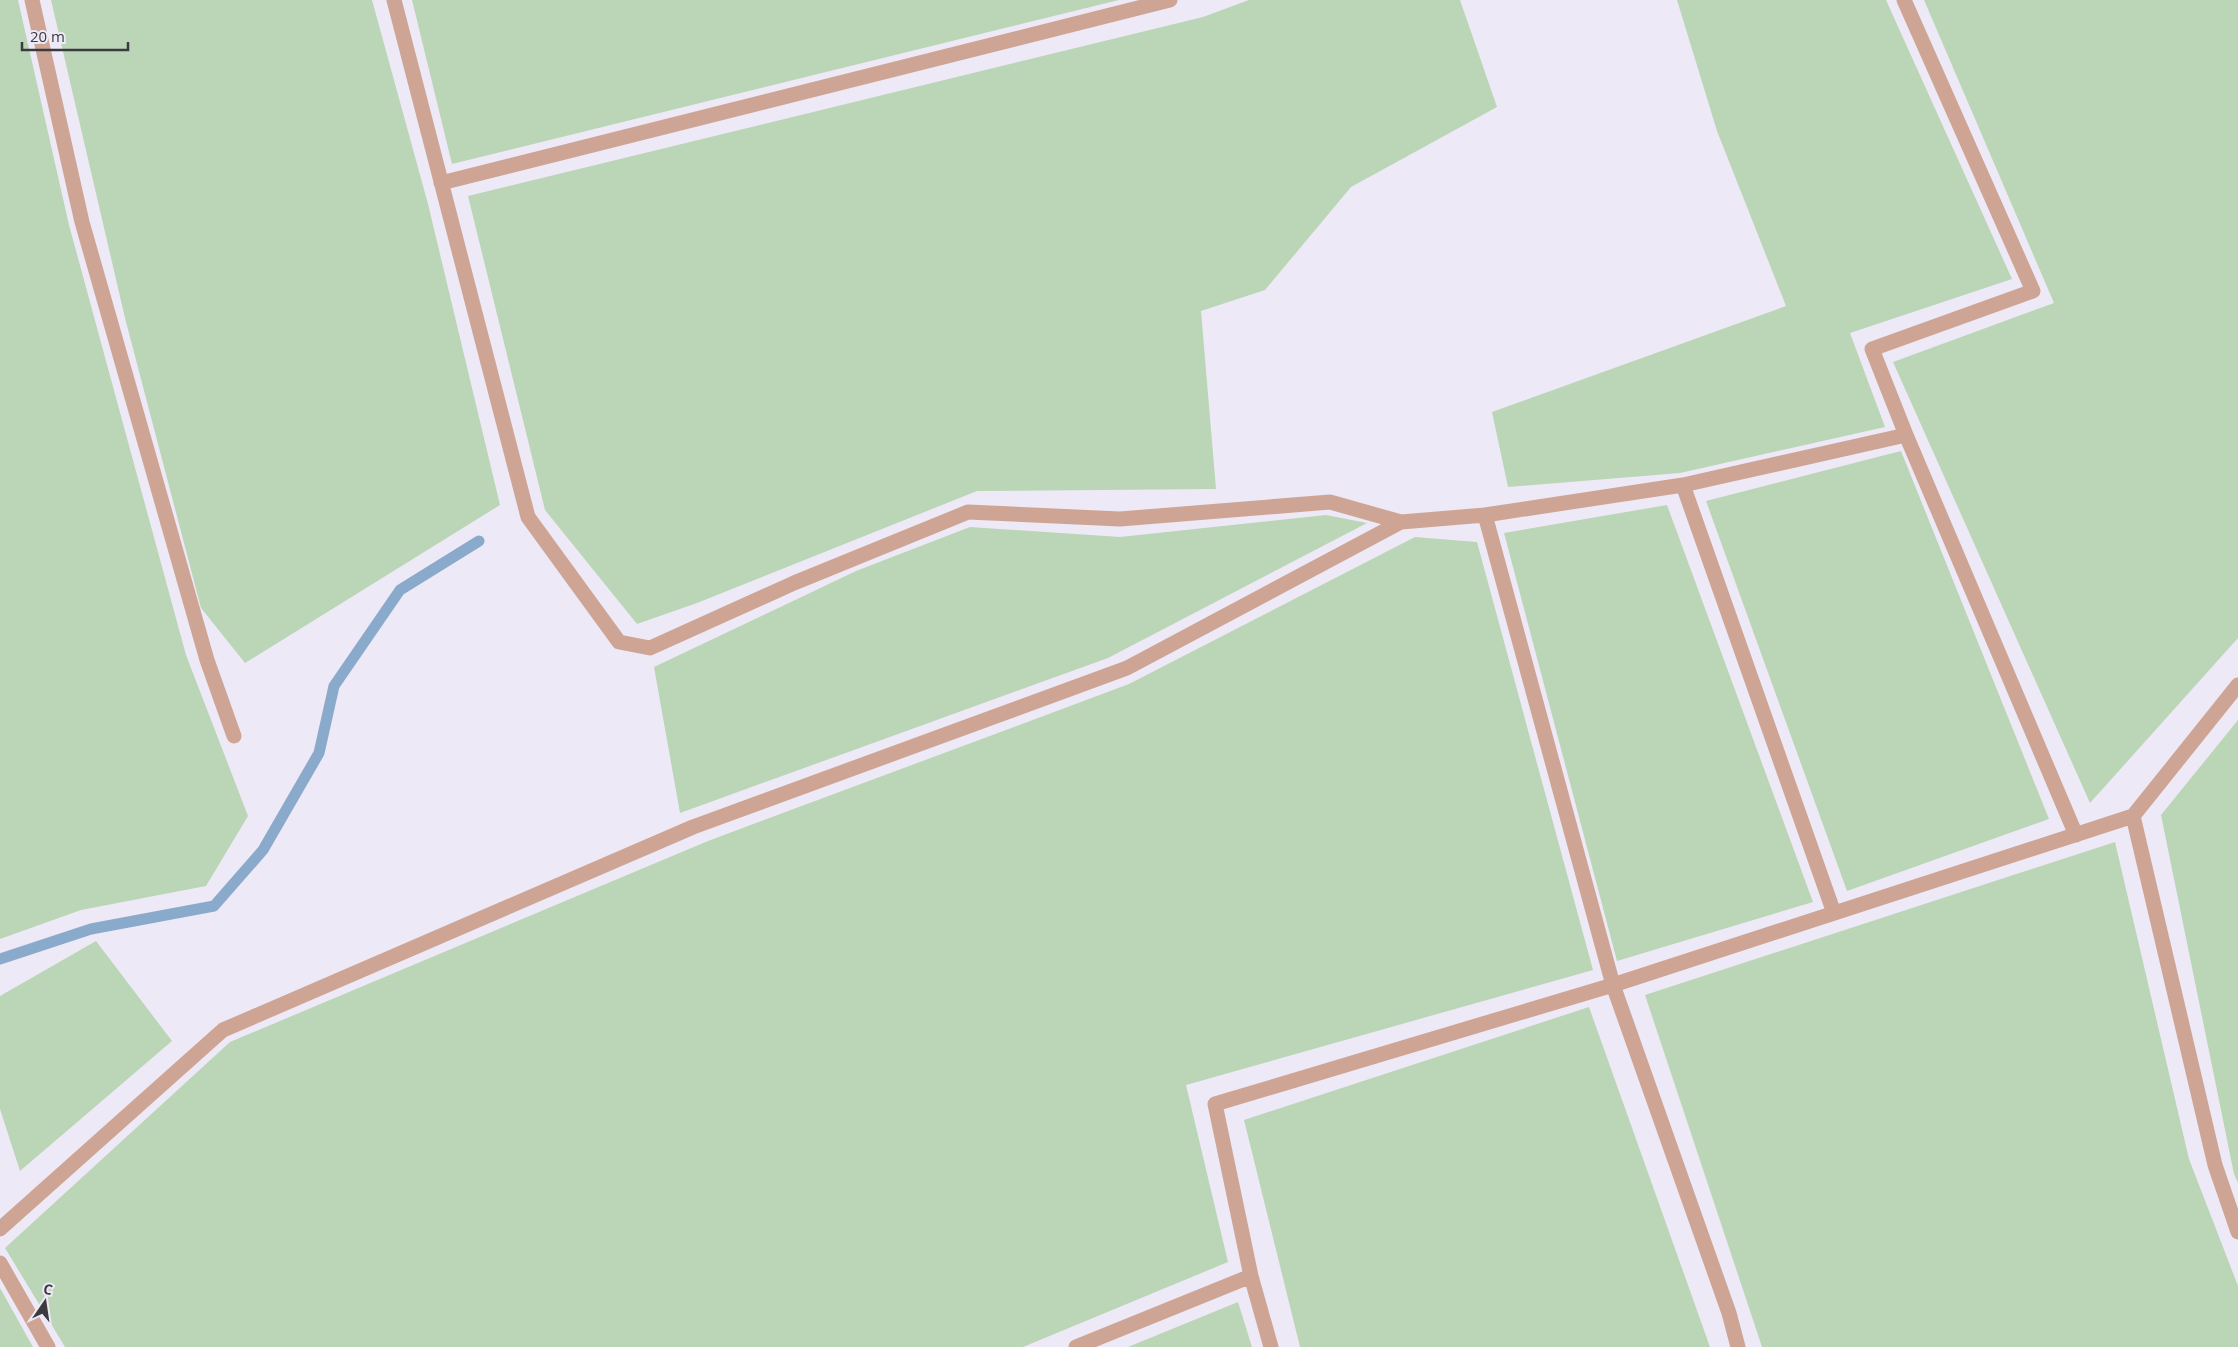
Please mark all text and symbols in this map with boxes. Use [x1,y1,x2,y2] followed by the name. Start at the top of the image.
[22,20,129,52] scale bar
[30,26,65,46] text: 20 m
[20,1277,70,1327] north arrow
[42,1279,55,1299] text: С

